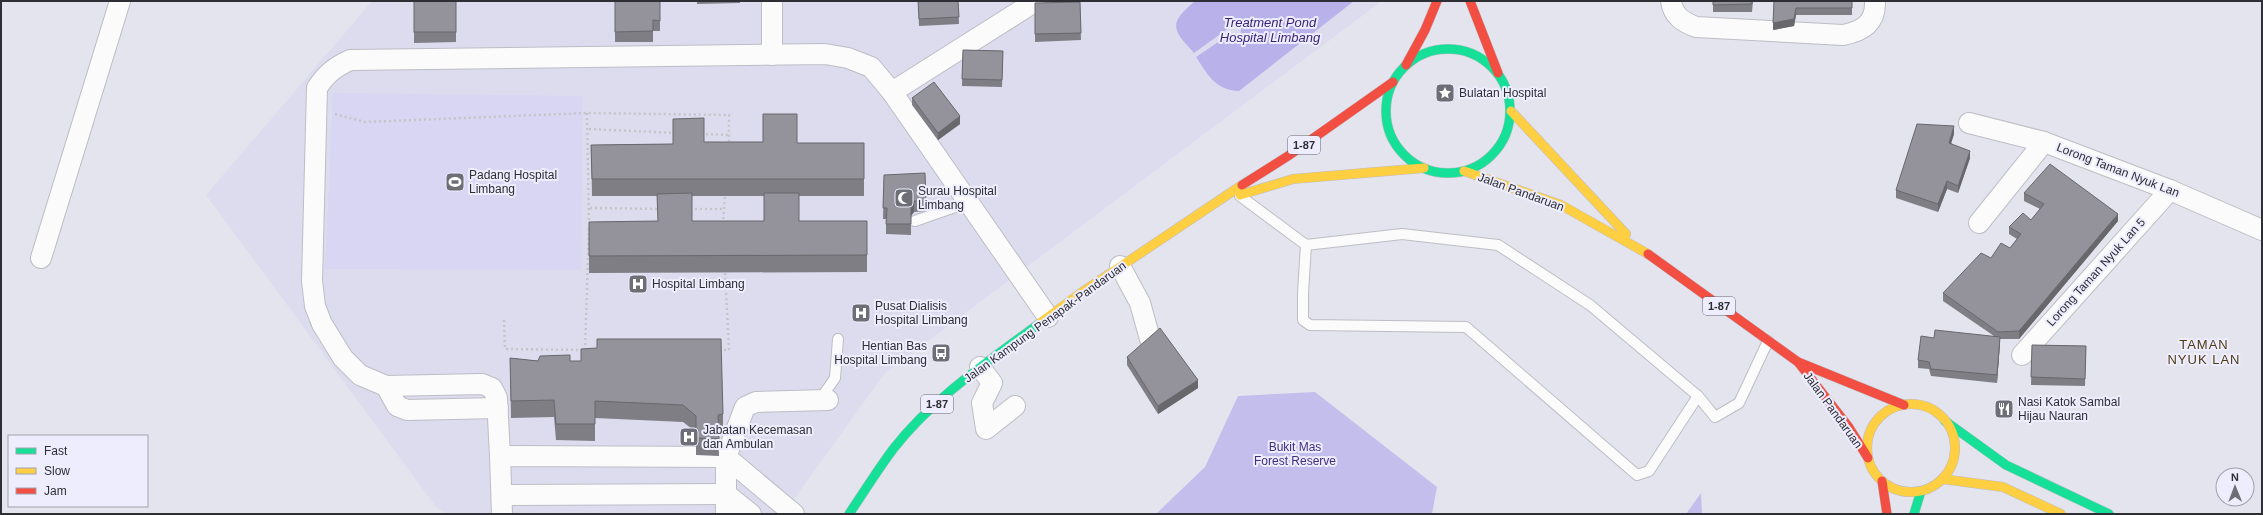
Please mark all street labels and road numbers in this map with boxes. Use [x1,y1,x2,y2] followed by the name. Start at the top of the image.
[1288,136,1320,154] road number: 1-87
[2055,140,2181,200] street label: Lorong Taman Nyuk Lan
[1476,170,1566,214] street label: Jalan Pandaruan
[2044,215,2148,329] street label: Lorong Taman Nyuk Lan 5
[961,258,1129,386] street label: Jalan Kampung Penapak-Pandaruan
[1703,297,1735,315] road number: 1-87
[1801,369,1865,451] street label: Jalan Pandaruan
[921,395,953,413] road number: 1-87

